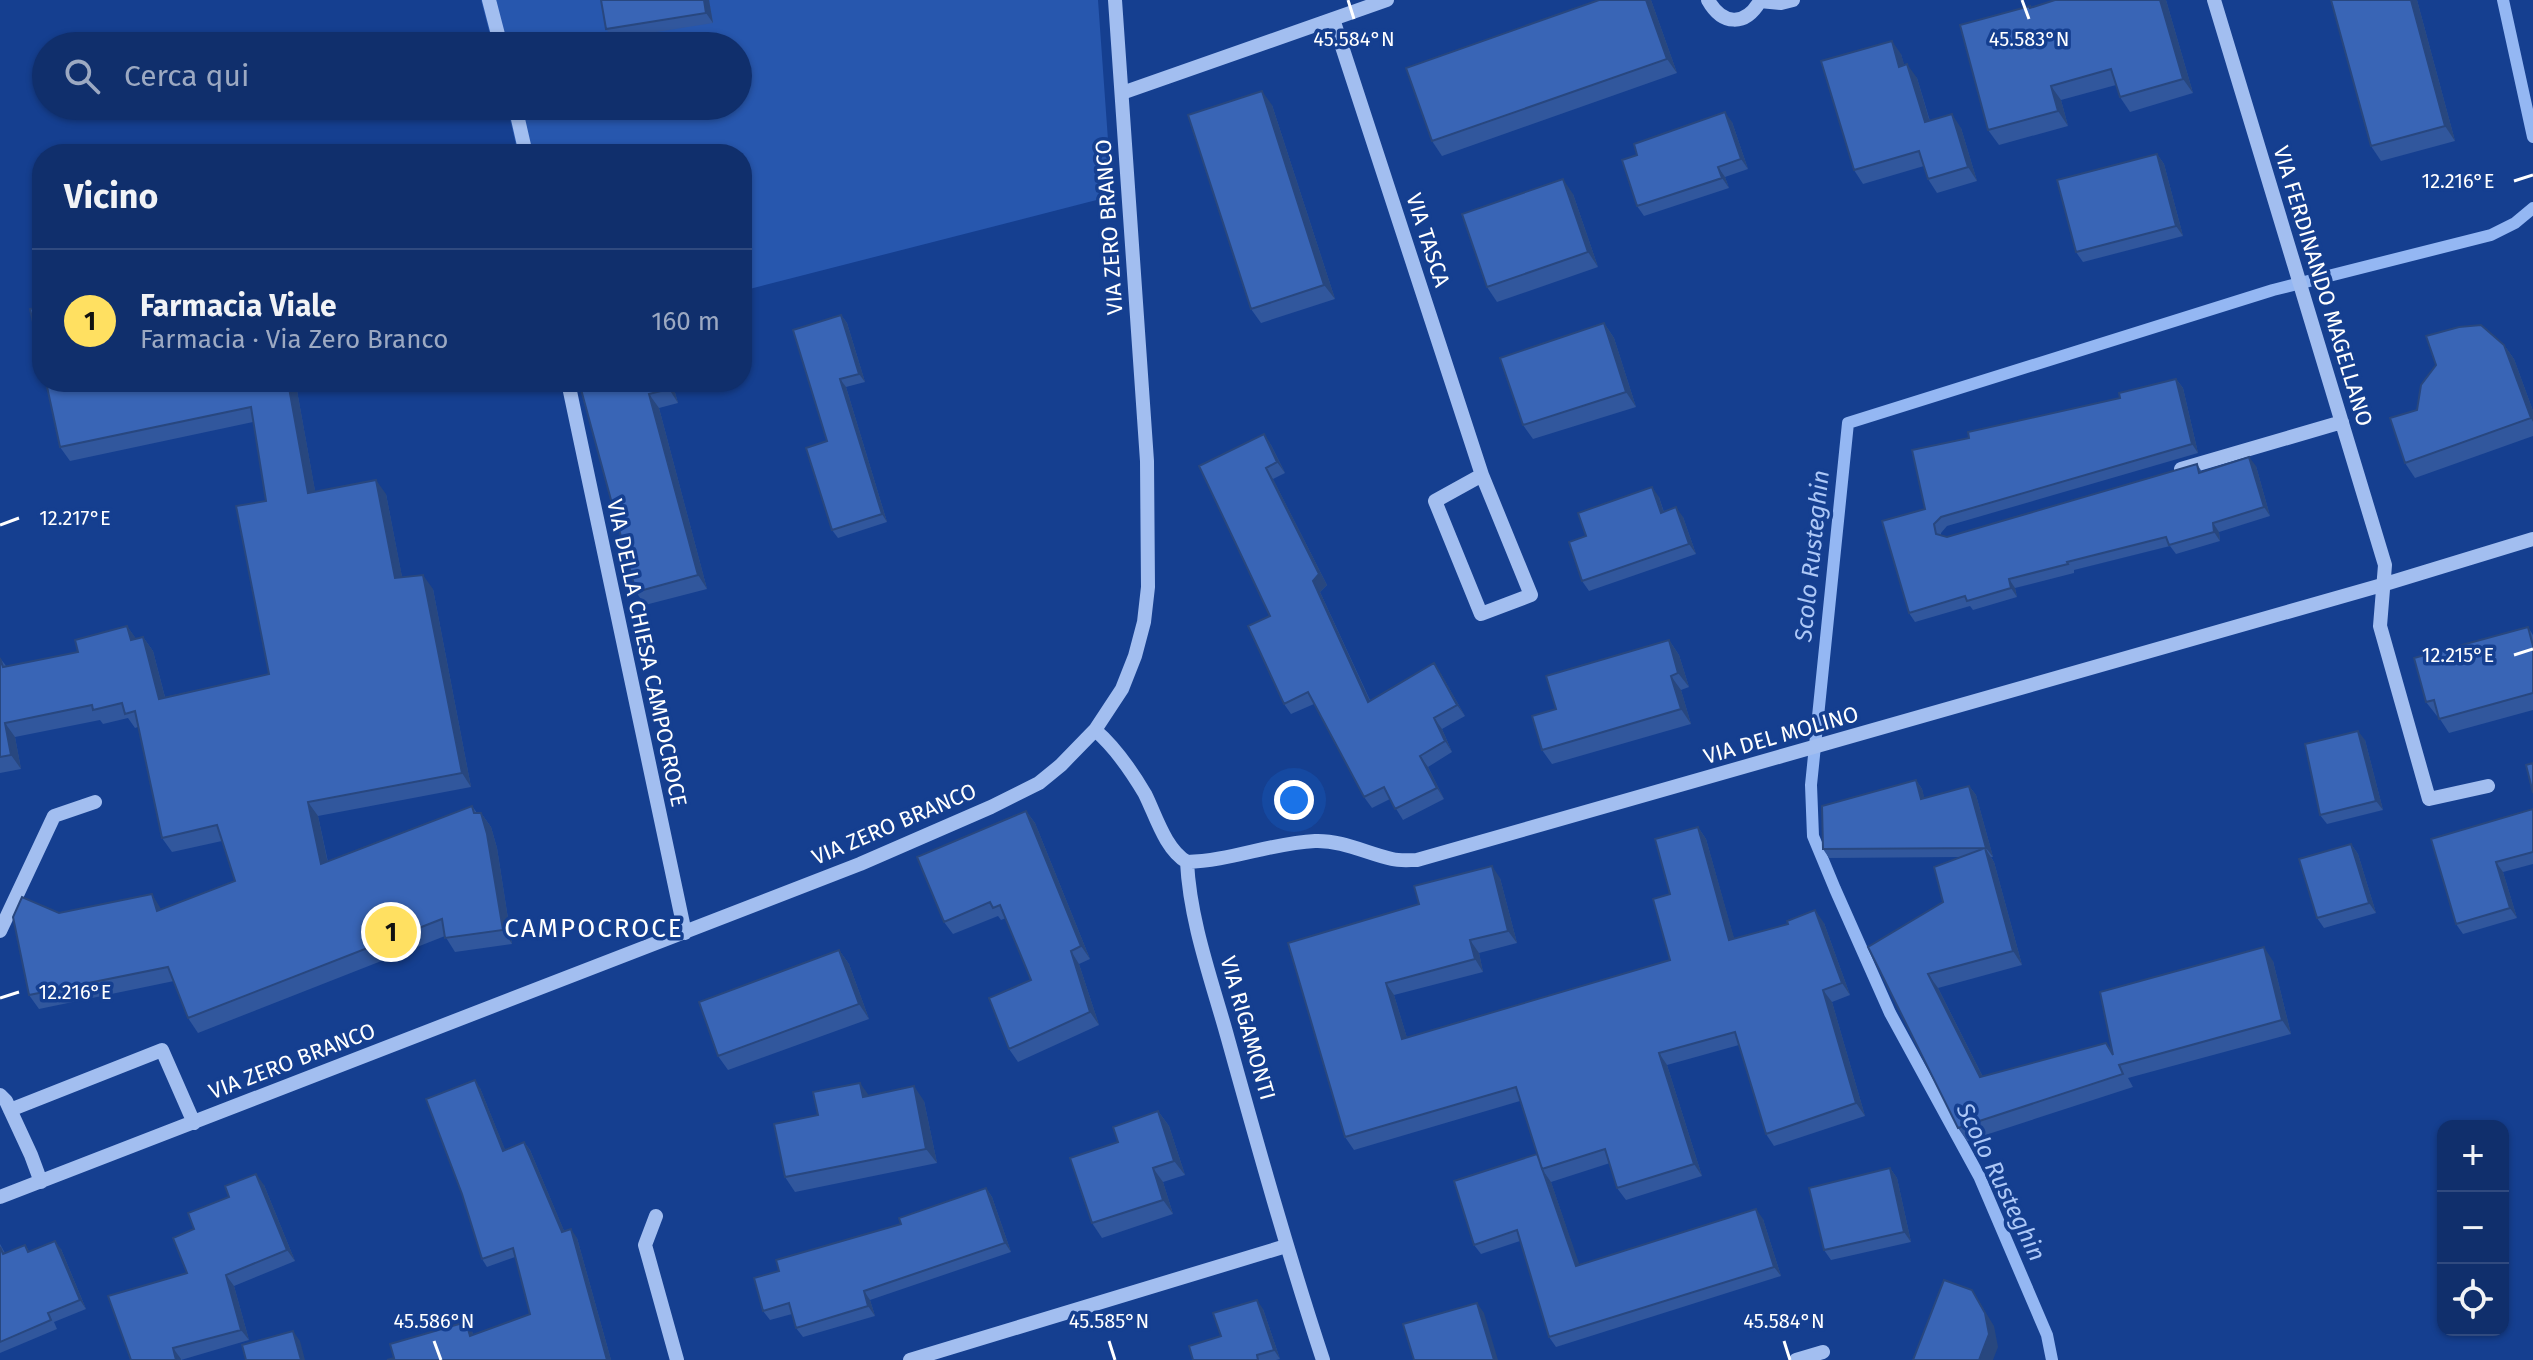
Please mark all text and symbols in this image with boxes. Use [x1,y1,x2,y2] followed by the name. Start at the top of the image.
[1313,27,1395,51] text: 45.584°N
[1989,27,2069,51] text: 45.583°N
[32,32,752,120] search box
[60,54,104,98] icon: search
[124,58,249,94] text: Cerca qui
[1089,138,1129,316] street label: VIA ZERO BRANCO
[2267,143,2379,429] street label: VIA FERDINANDO MAGELLANO
[2421,169,2495,193] text: 12.216°E
[64,176,158,217] text: Vicino
[1400,190,1456,291] street label: VIA TASCA
[140,288,336,324] text: Farmacia Viale
[84,306,96,337] text: 1
[651,306,720,337] text: 160 m
[140,324,448,355] text: Farmacia · Via Zero Branco
[1789,469,1835,644] water label: Scolo Rusteghin
[601,497,693,809] street label: VIA DELLA CHIESA CAMPOCROCE
[39,506,111,530] text: 12.217°E
[2422,643,2494,667] text: 12.215°E
[1701,700,1861,770] street label: VIA DEL MOLINO
[808,777,980,871] street label: VIA ZERO BRANCO
[1274,780,1314,820] your location
[365,902,417,962] pin: 1
[504,913,684,944] district label: CAMPOCROCE
[1215,953,1281,1103] street label: VIA RIGAMONTI
[38,980,112,1004] text: 12.216°E
[205,1017,379,1105] street label: VIA ZERO BRANCO
[1950,1097,2051,1266] water label: Scolo Rusteghin
[2437,1120,2509,1336] map controls
[2437,1120,2509,1192] button: +
[2437,1192,2509,1264] button: −
[2437,1264,2509,1336] button: locate
[393,1309,475,1333] text: 45.586°N
[1069,1309,1149,1333] text: 45.585°N
[1743,1309,1825,1333] text: 45.584°N

